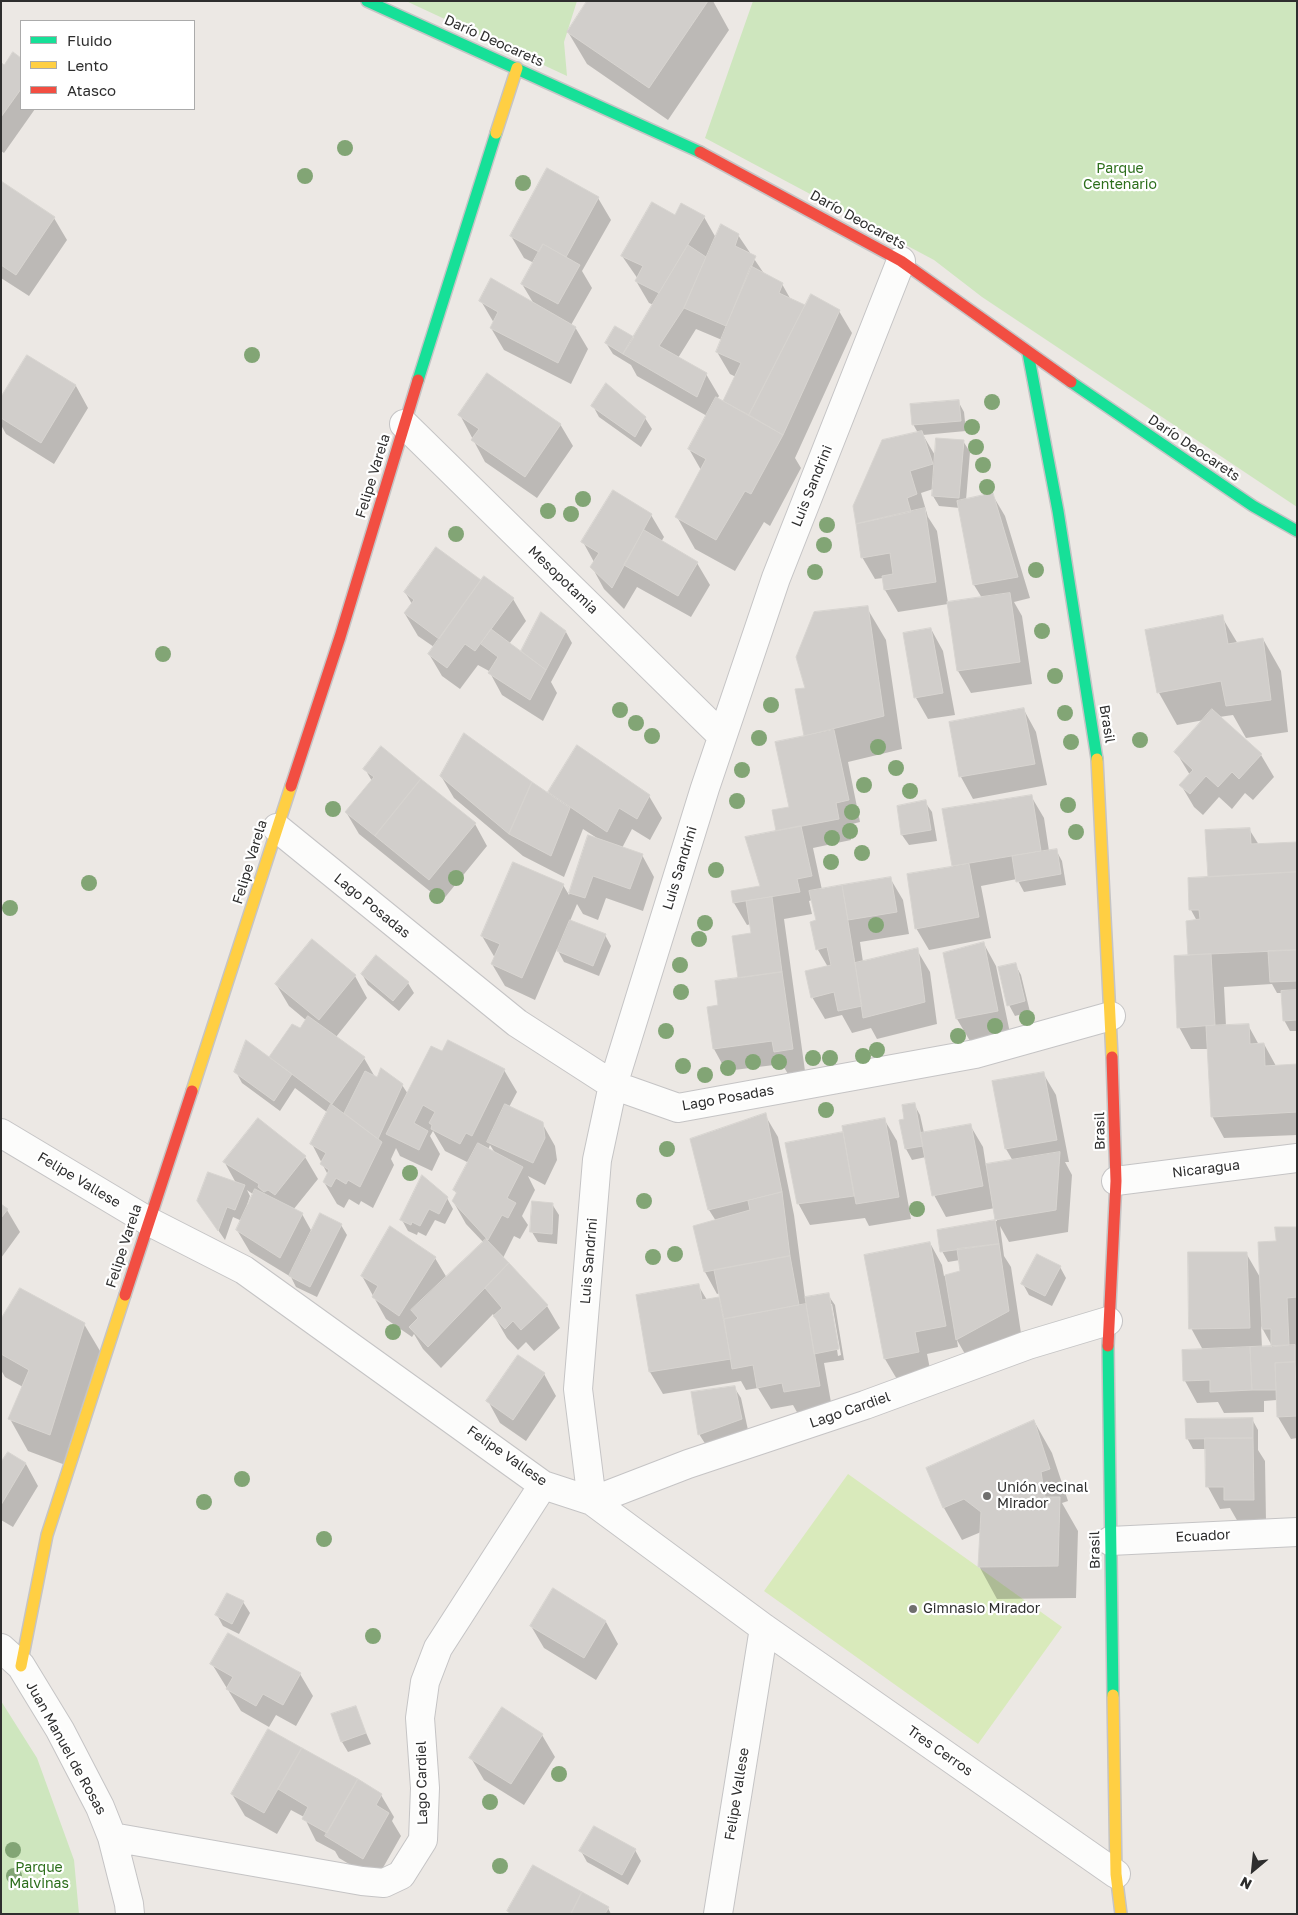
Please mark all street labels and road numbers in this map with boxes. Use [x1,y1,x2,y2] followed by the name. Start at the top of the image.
[442,12,546,70] street label: Darío Deocarets
[807,187,909,253] street label: Darío Deocarets
[1145,411,1243,485] street label: Darío Deocarets
[352,432,394,520] street label: Felipe Varela
[788,443,836,529] street label: Luis Sandrini
[525,543,601,617] street label: Mesopotamia
[1096,704,1118,744] street label: Brasil
[229,818,271,906] street label: Felipe Varela
[659,824,701,912] street label: Luis Sandrini
[330,870,414,942] street label: Lago Posadas
[681,1082,775,1114] street label: Lago Posadas
[1091,1112,1109,1150] street label: Brasil
[35,1149,123,1211] street label: Felipe Vallese
[1171,1157,1241,1181] street label: Nicaragua
[103,1202,145,1290] street label: Felipe Varela
[577,1217,601,1305] street label: Luis Sandrini
[807,1388,893,1432] street label: Lago Cardiel
[464,1422,550,1490] street label: Felipe Vallese
[1175,1526,1231,1546] street label: Ecuador
[1086,1531,1104,1569] street label: Brasil
[22,1678,110,1818] street label: Juan Manuel de Rosas
[904,1722,976,1780] street label: Tres Cerros
[413,1741,431,1825] street label: Lago Cardiel
[721,1746,753,1842] street label: Felipe Vallese

